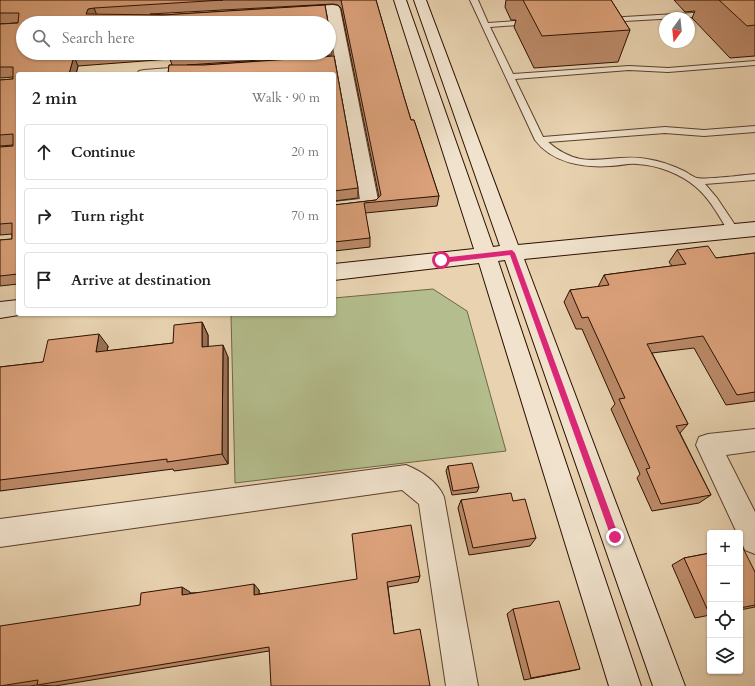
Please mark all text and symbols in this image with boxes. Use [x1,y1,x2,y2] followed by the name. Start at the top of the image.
[659,12,695,48] north arrow
[16,16,336,60] search box
[30,27,52,49] icon: search
[62,28,135,48] text: Search here
[32,87,77,110] text: 2 min
[252,89,320,107] text: Walk · 90 m
[33,141,55,163] icon: ahead
[71,142,136,162] text: Continue
[291,143,319,161] text: 20 m
[33,205,55,227] icon: right
[71,206,144,226] text: Turn right
[291,207,319,225] text: 70 m
[432,251,450,269] route start
[33,269,55,291] icon: arrive
[71,270,211,290] text: Arrive at destination
[606,528,624,546] route end
[707,530,743,674] map controls
[707,530,743,566] button: +
[707,566,743,602] button: −
[707,602,743,638] button: locate
[707,638,743,674] button: layers

